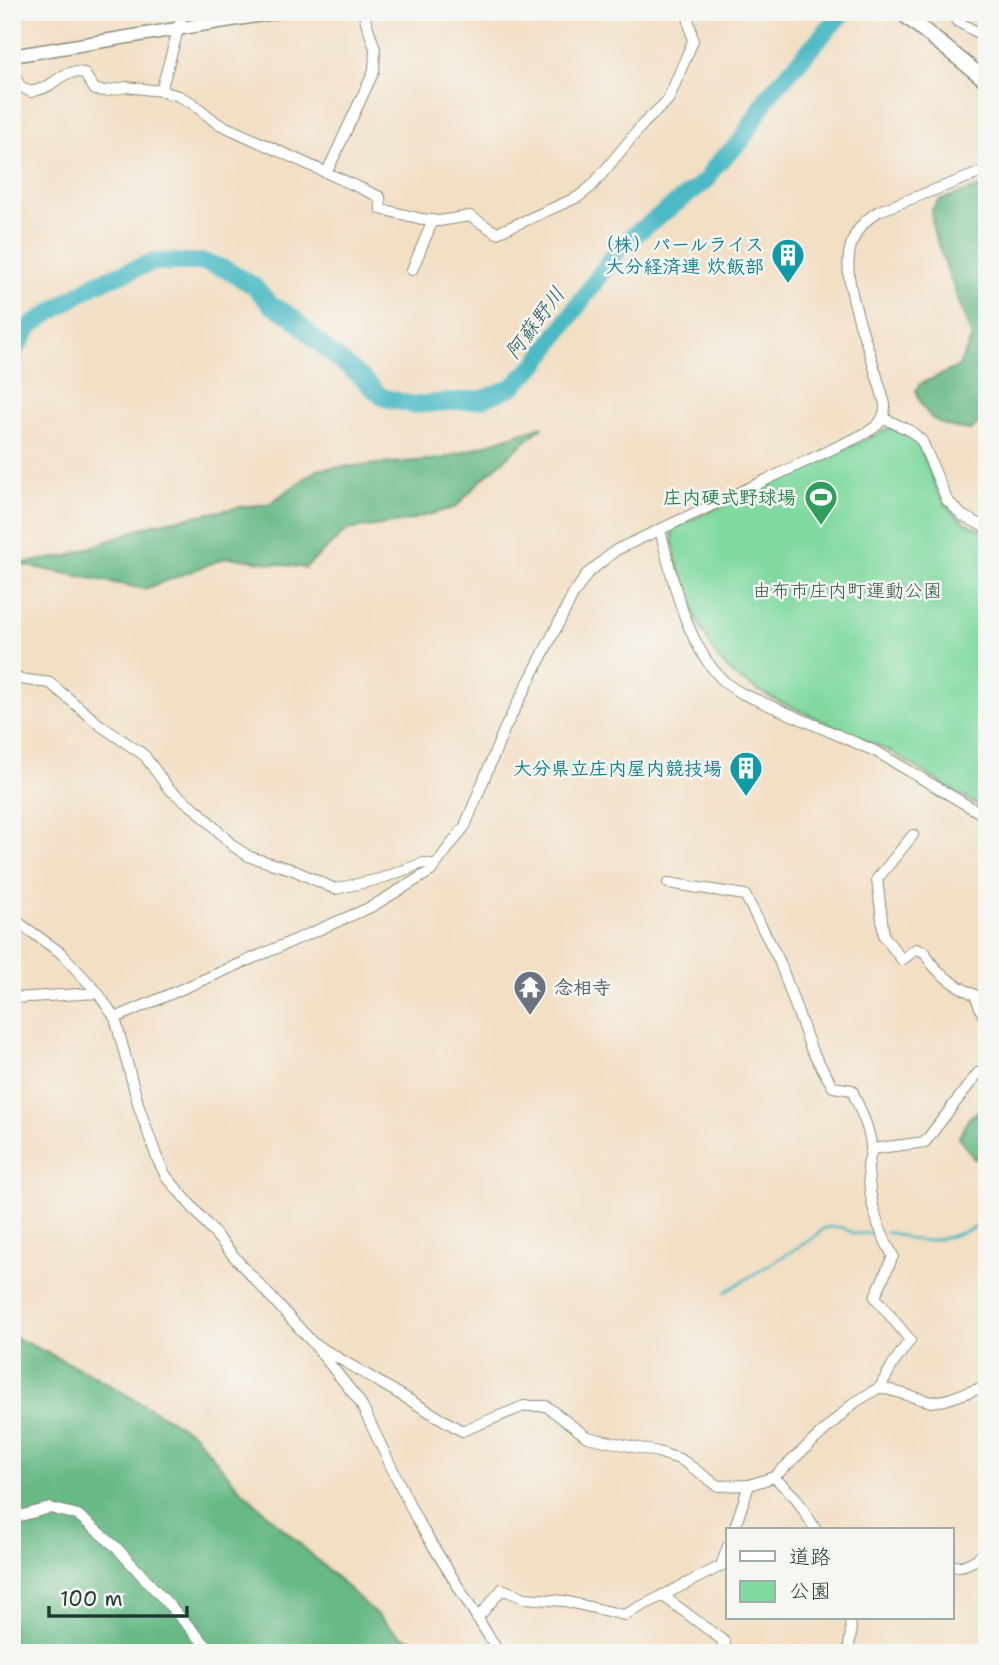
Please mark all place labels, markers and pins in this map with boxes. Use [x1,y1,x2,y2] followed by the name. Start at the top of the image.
[595,232,764,279] place label: （株）パールライス 大分経済連 炊飯部
[769,236,807,285] building icon: （株）パールライス 大分経済連 炊飯部
[802,478,840,527] sports icon: 庄内硬式野球場
[663,485,796,510] place label: 庄内硬式野球場
[727,749,765,798] building icon: 大分県立庄内屋内競技場
[513,756,722,781] place label: 大分県立庄内屋内競技場
[511,968,549,1017] temple icon: 念相寺
[554,975,611,1000] place label: 念相寺

